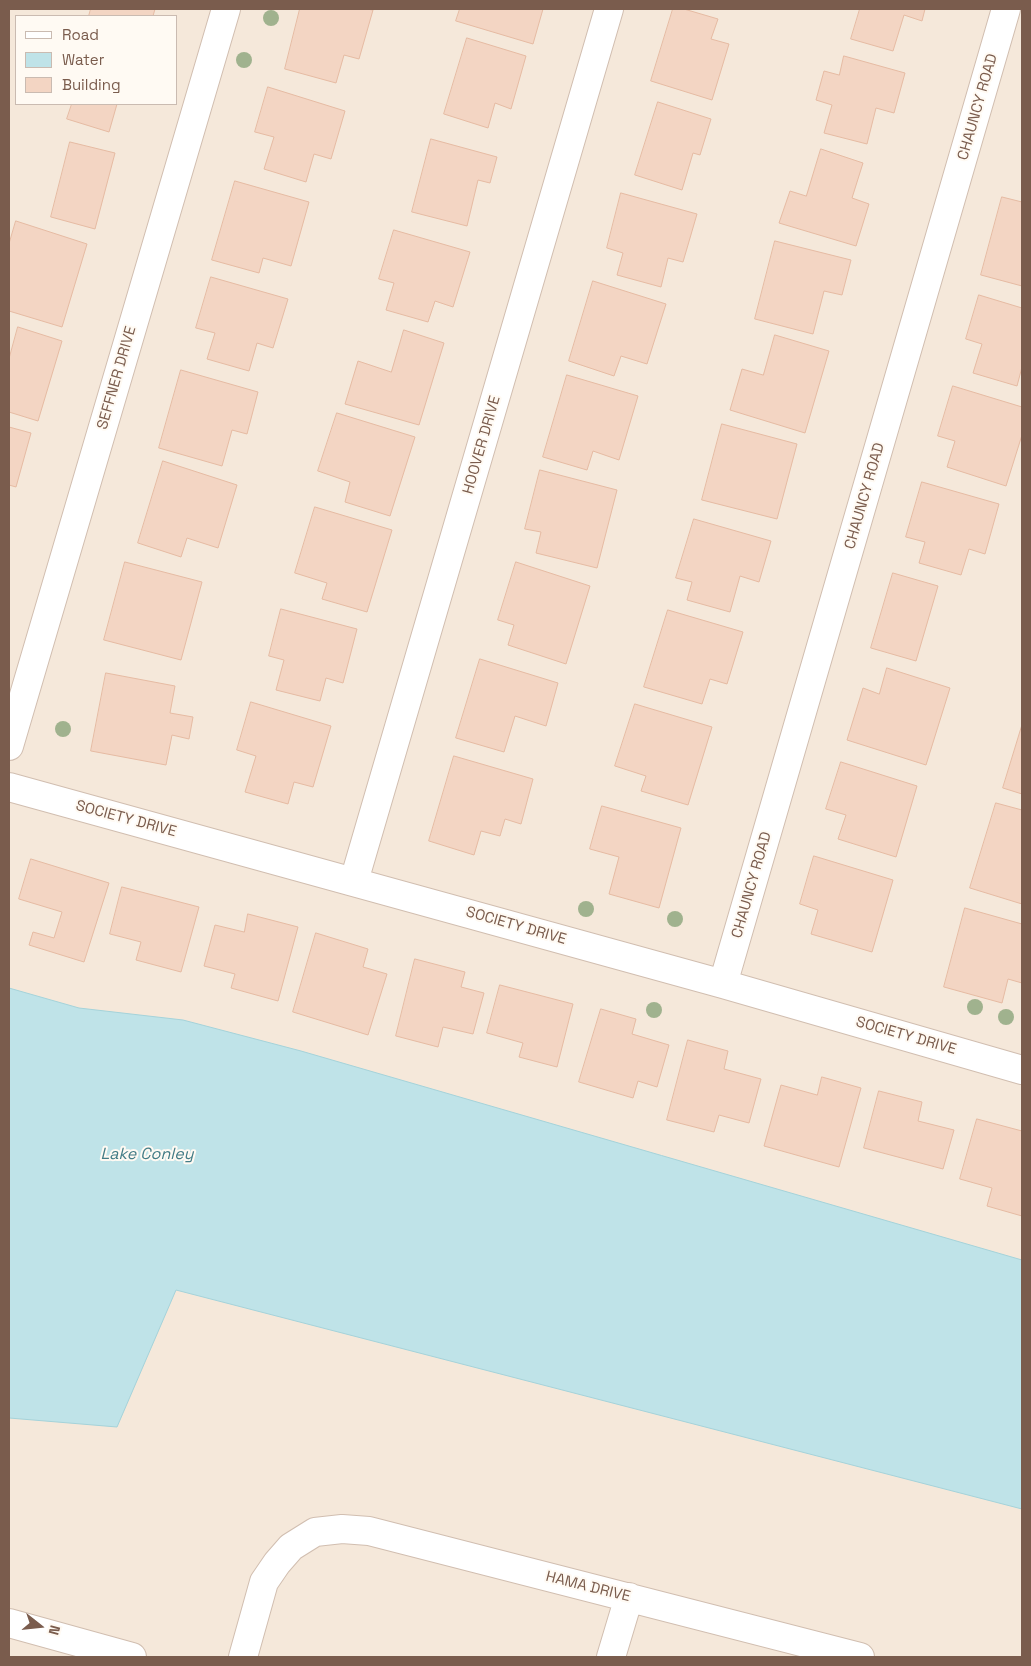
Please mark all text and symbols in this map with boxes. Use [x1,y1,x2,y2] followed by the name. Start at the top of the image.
[15,15,178,105] legend
[62,25,99,44] text: Road
[62,50,104,69] text: Water
[954,52,1002,162] street label: CHAUNCY ROAD
[62,75,121,94] text: Building
[94,324,140,432] street label: SEFFNER DRIVE
[459,394,505,496] street label: HOOVER DRIVE
[841,441,889,551] street label: CHAUNCY ROAD
[74,797,178,841] street label: SOCIETY DRIVE
[728,830,776,940] street label: CHAUNCY ROAD
[464,903,568,949] street label: SOCIETY DRIVE
[854,1013,958,1059] street label: SOCIETY DRIVE
[101,1145,193,1165] water label: Lake Conley
[544,1568,632,1606] street label: HAMA DRIVE
[15,1601,65,1651] north arrow
[44,1623,64,1637] text: N

